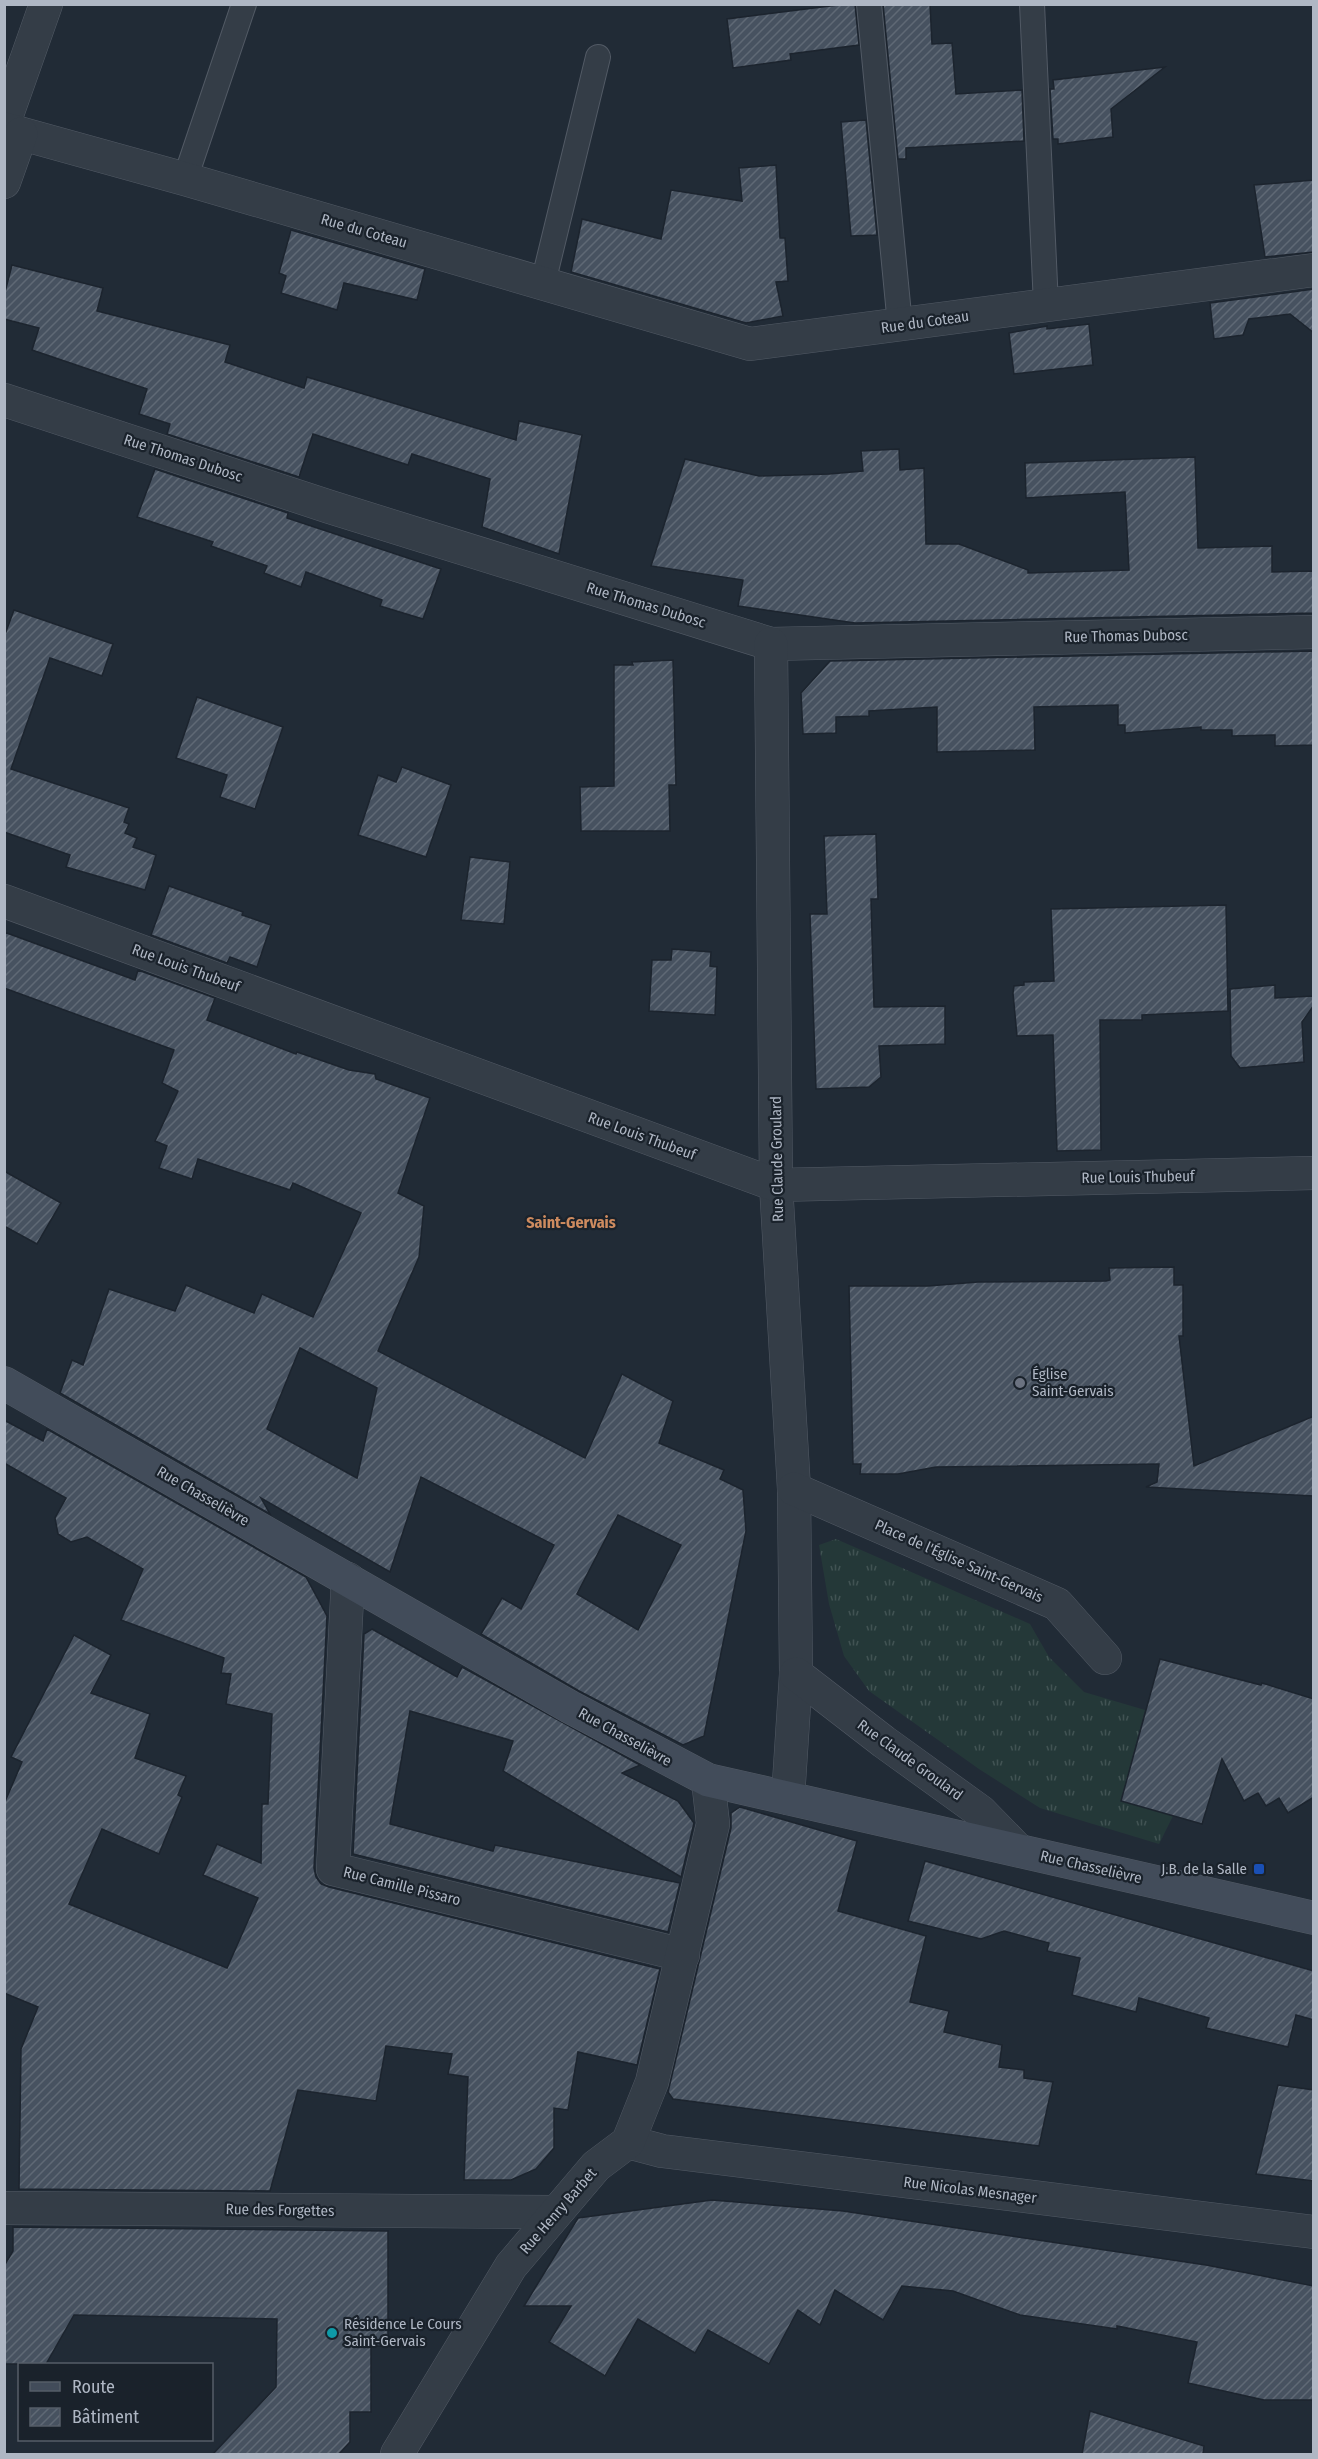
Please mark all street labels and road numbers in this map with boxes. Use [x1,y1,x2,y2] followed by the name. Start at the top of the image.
[319,210,409,252] street label: Rue du Coteau
[880,307,970,337] street label: Rue du Coteau
[121,430,245,486] street label: Rue Thomas Dubosc
[584,578,708,632] street label: Rue Thomas Dubosc
[1064,626,1189,646] street label: Rue Thomas Dubosc
[130,940,244,996] street label: Rue Louis Thubeuf
[767,1096,787,1222] street label: Rue Claude Groulard
[586,1108,700,1164] street label: Rue Louis Thubeuf
[1081,1167,1196,1187] street label: Rue Louis Thubeuf
[154,1462,252,1530] street label: Rue Chasselièvre
[872,1516,1046,1606] street label: Place de l'Église Saint-Gervais
[575,1704,675,1770] street label: Rue Chasselièvre
[854,1716,966,1804] street label: Rue Claude Groulard
[1038,1847,1144,1887] street label: Rue Chasselièvre
[342,1863,463,1909] street label: Rue Camille Pissaro
[516,2164,600,2258] street label: Rue Henry Barbet
[902,2173,1038,2207] street label: Rue Nicolas Mesnager
[225,2200,335,2220] street label: Rue des Forgettes

